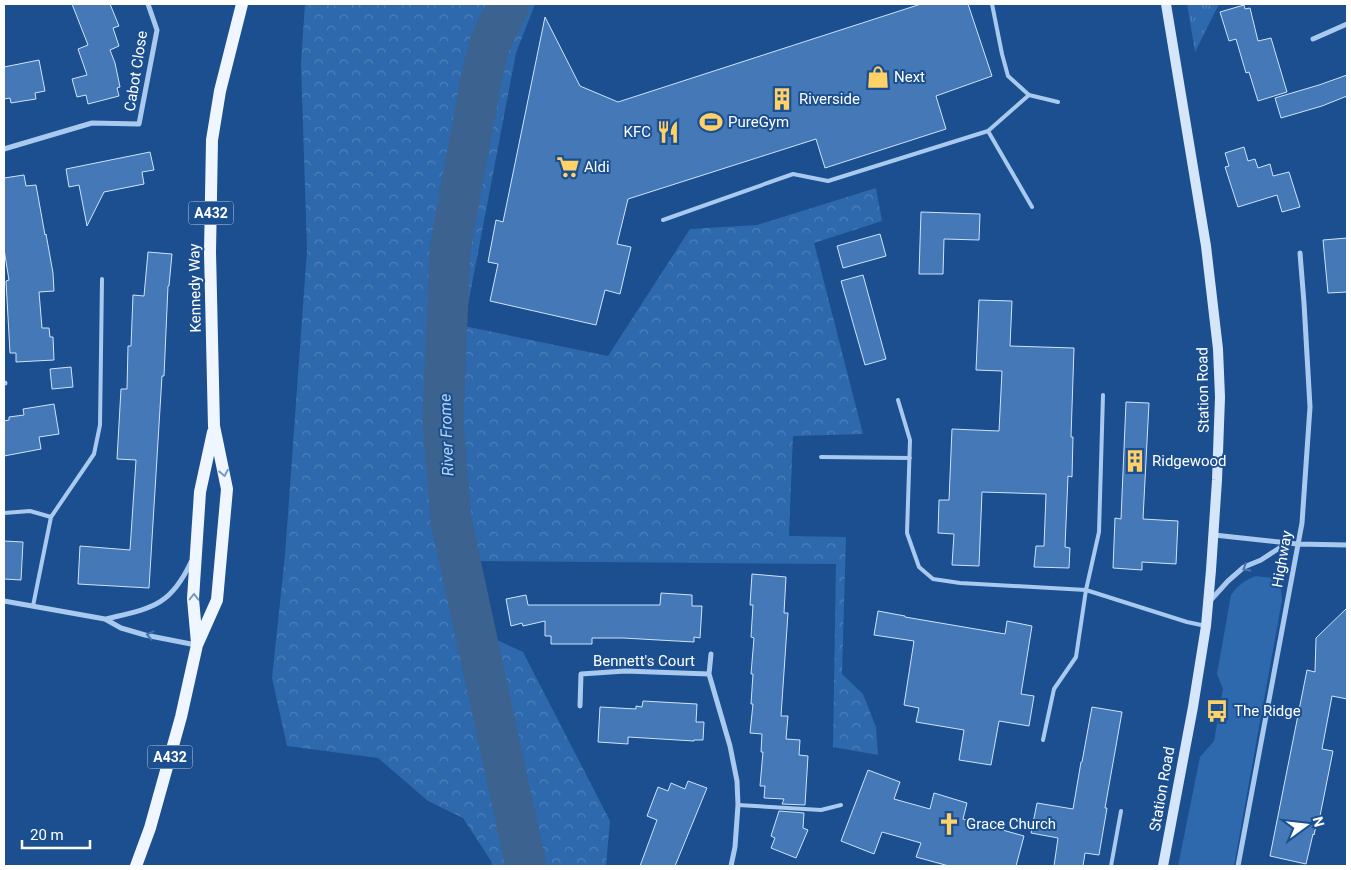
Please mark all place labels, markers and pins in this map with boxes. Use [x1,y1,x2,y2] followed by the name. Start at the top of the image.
[865,64,891,90] shop icon: Next
[894,68,925,86] place label: Next
[769,86,795,112] building icon: Riverside
[799,90,860,108] place label: Riverside
[698,109,724,135] sports icon: PureGym
[728,113,789,131] place label: PureGym
[655,119,681,145] restaurant icon: KFC
[624,123,651,141] place label: KFC
[555,154,581,180] supermarket icon: Aldi
[584,158,610,176] place label: Aldi
[1122,448,1148,474] building icon: Ridgewood
[1152,452,1227,470] place label: Ridgewood
[1204,698,1230,724] bus stop icon: The Ridge
[1234,702,1301,720] place label: The Ridge
[936,811,962,837] church icon: Grace Church
[966,815,1056,833] place label: Grace Church

